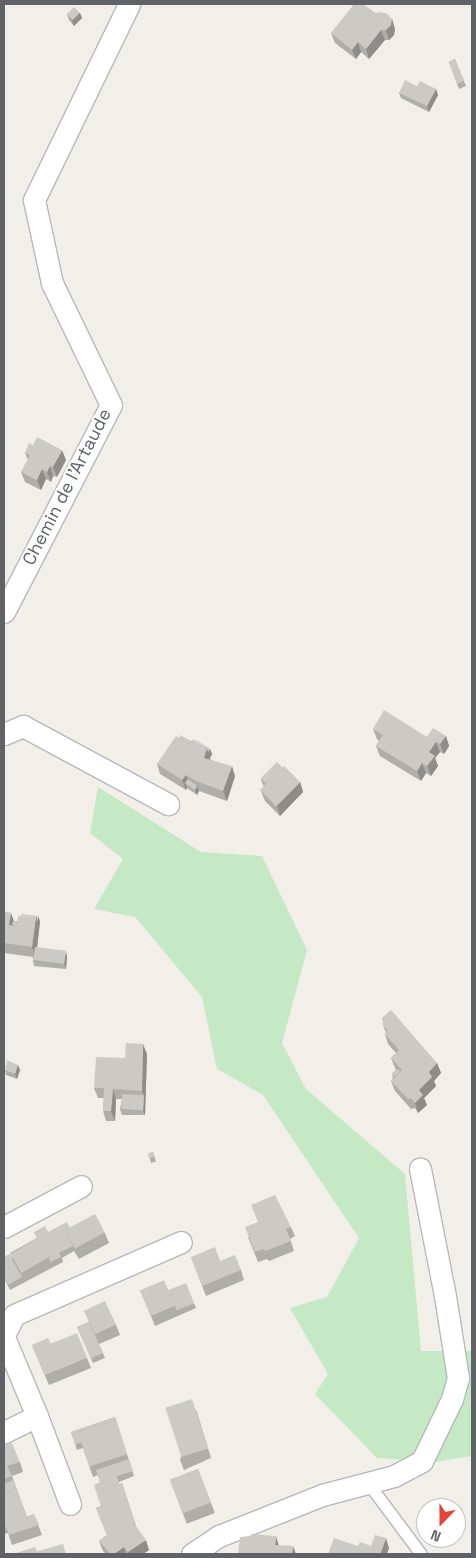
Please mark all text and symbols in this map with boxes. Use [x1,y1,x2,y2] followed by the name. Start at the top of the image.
[18,405,116,569] street label: Chemin de l'Artaude
[416,1498,466,1548] north arrow
[428,1526,443,1546] text: N

